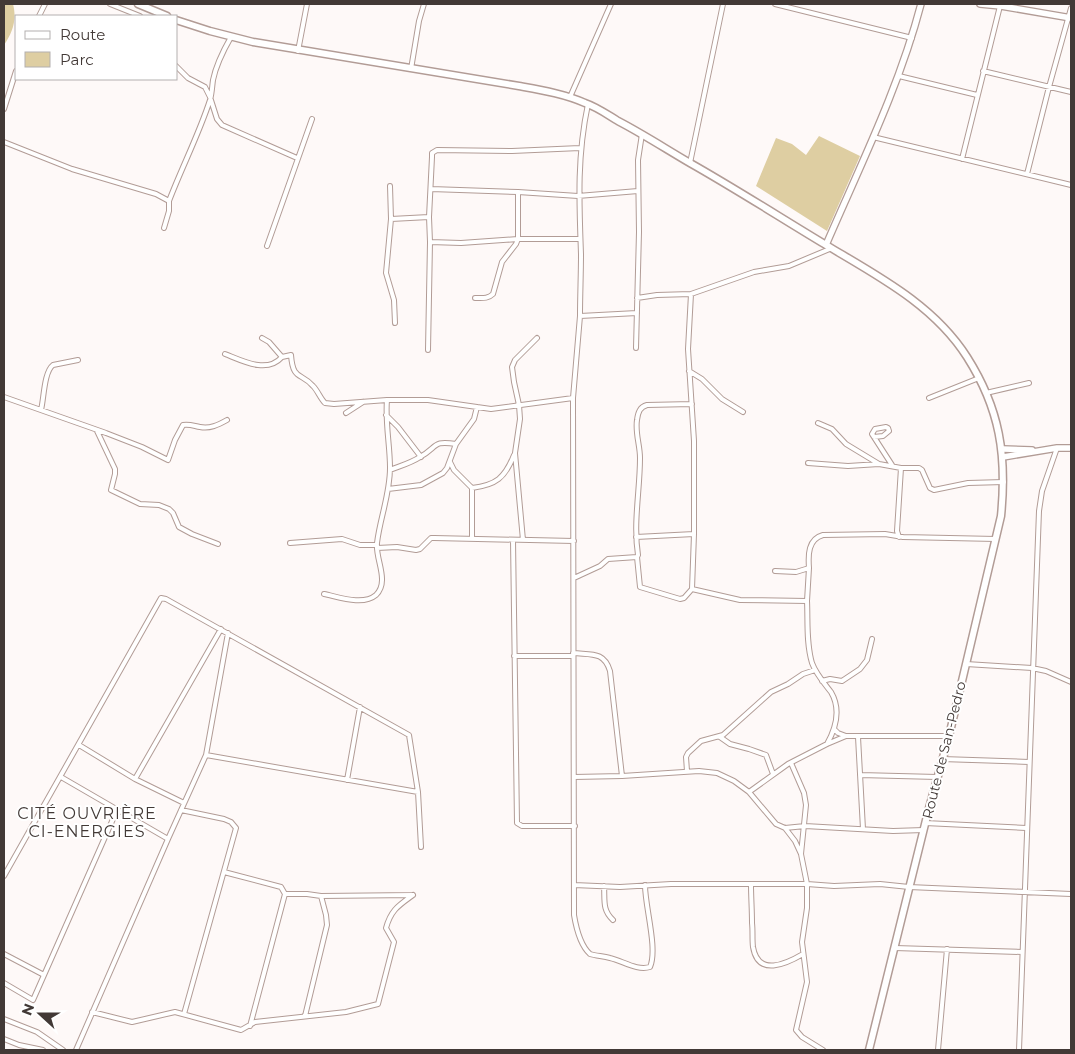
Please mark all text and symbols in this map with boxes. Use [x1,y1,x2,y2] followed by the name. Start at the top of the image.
[15,15,178,80] legend
[60,25,105,44] text: Route
[60,50,94,69] text: Parc
[918,679,970,821] street label: Route de San-Pedro
[17,804,157,841] district label: CITÉ OUVRIÈRE CI-ENERGIES
[15,989,65,1039] north arrow
[17,1001,38,1018] text: N

